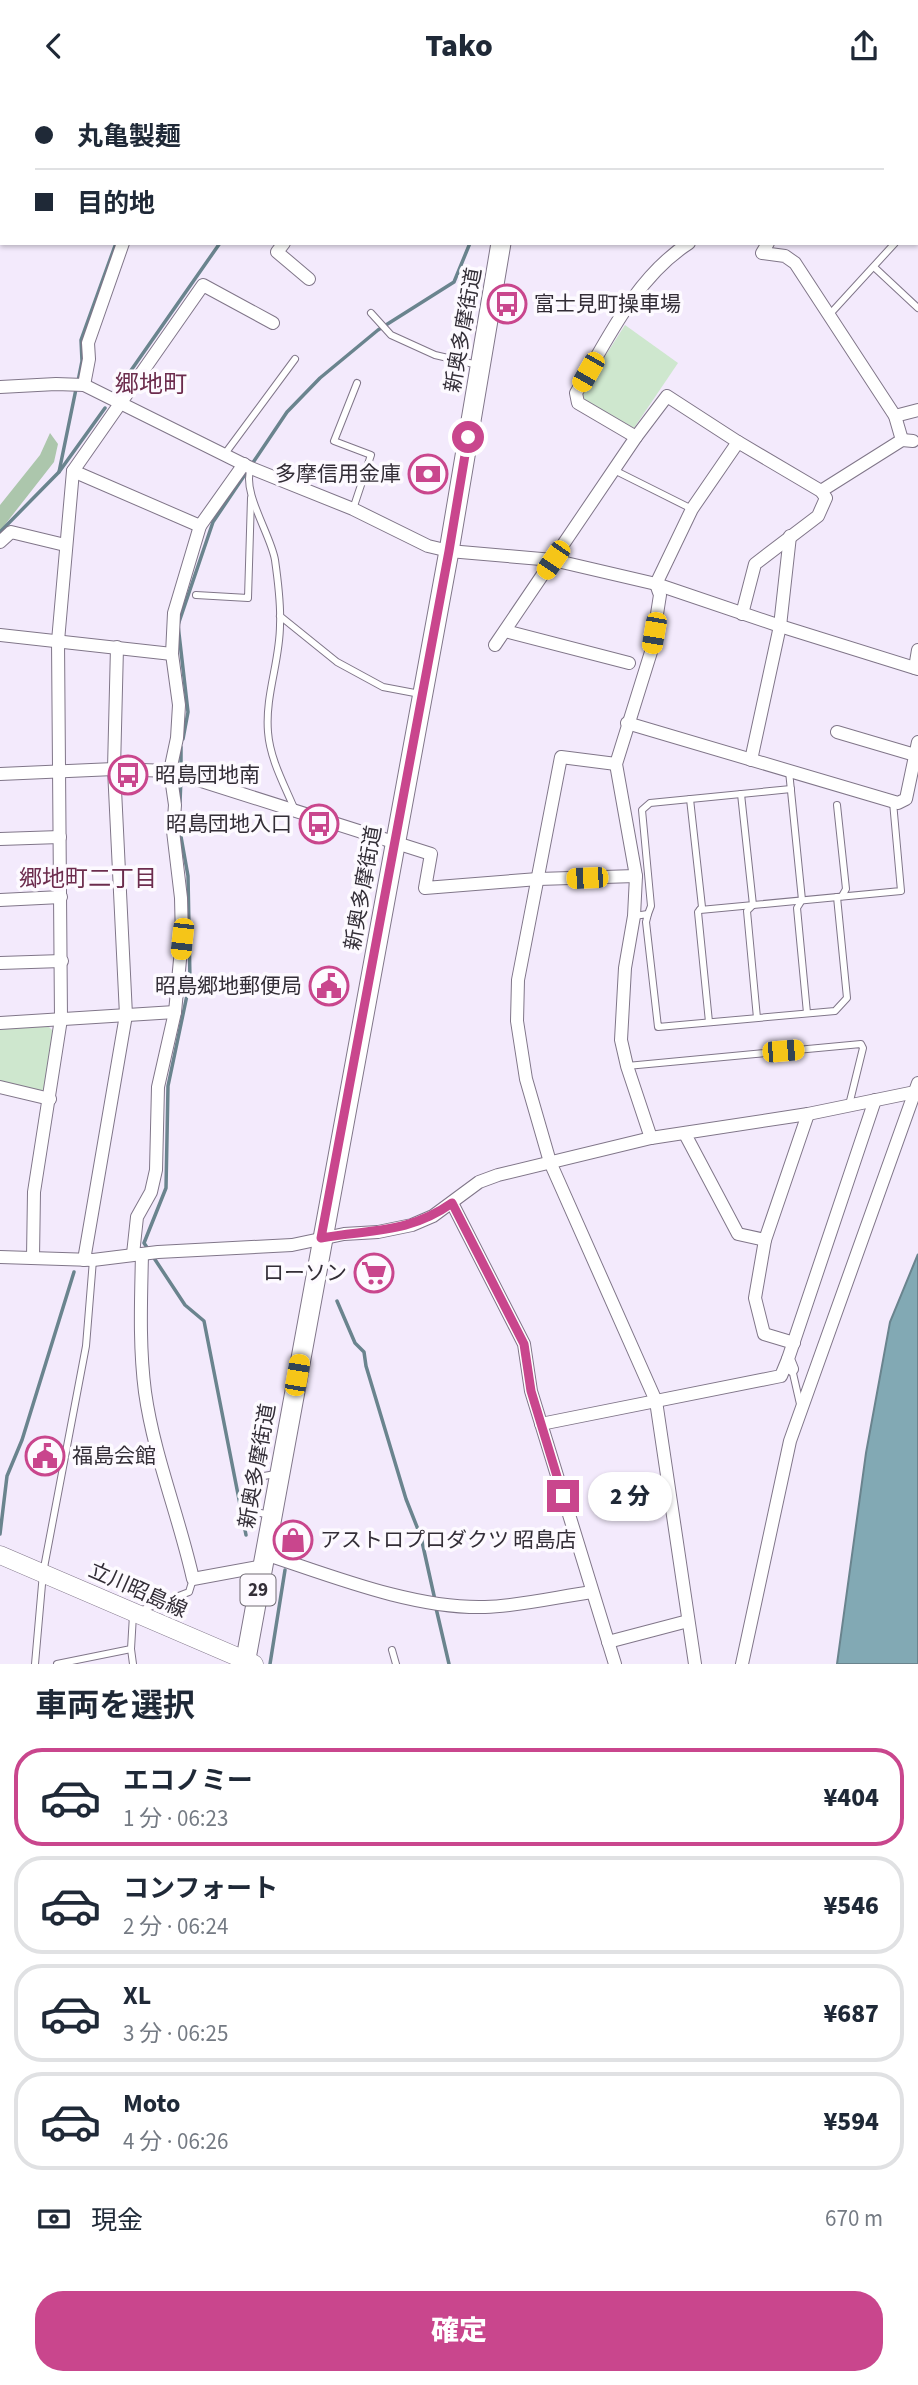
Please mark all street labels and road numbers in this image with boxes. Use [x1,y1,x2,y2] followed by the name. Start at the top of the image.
[437,265,489,395] street label: 新奥多摩街道
[337,823,389,953] street label: 新奥多摩街道
[231,1401,283,1531] street label: 新奥多摩街道
[84,1555,192,1625] street label: 立川昭島線
[240,1575,276,1605] road number: 29

